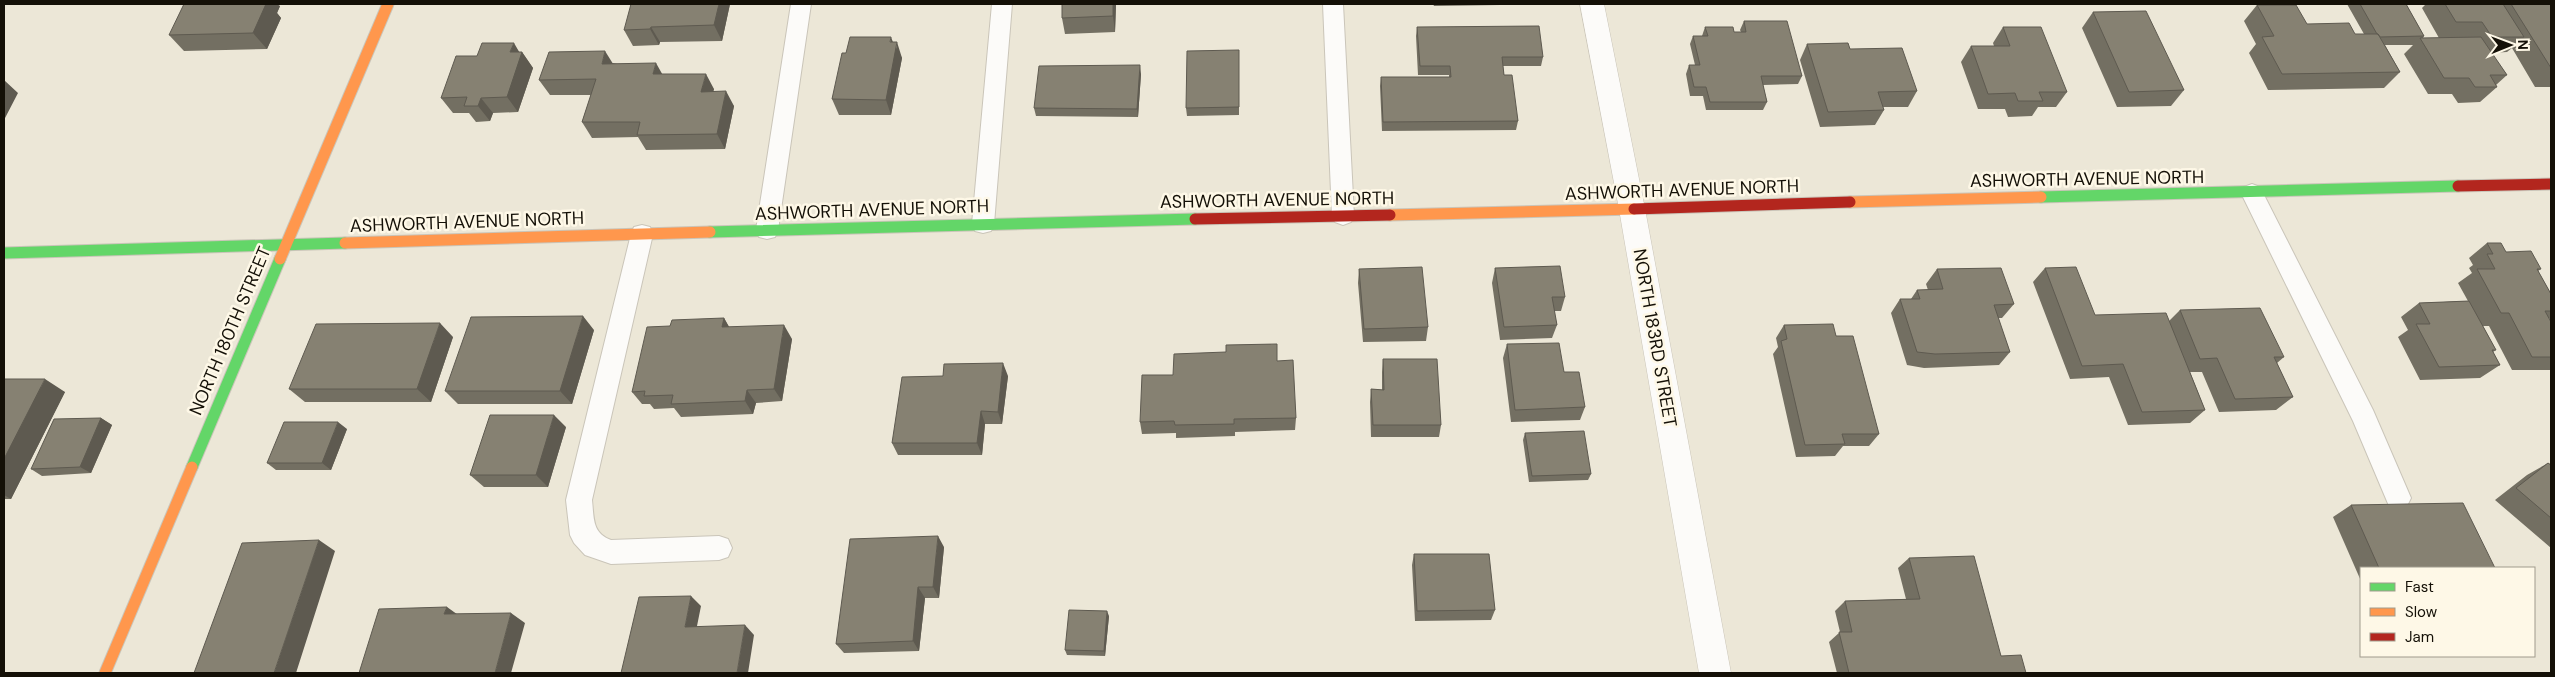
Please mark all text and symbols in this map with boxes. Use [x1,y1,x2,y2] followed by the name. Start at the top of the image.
[2485,20,2535,70] north arrow
[2514,40,2532,50] text: N
[1970,165,2204,193] street label: ASHWORTH AVENUE NORTH
[1564,174,1800,206] street label: ASHWORTH AVENUE NORTH
[1160,186,1394,214] street label: ASHWORTH AVENUE NORTH
[754,194,990,226] street label: ASHWORTH AVENUE NORTH
[349,206,585,238] street label: ASHWORTH AVENUE NORTH
[184,243,276,419] street label: NORTH 180TH STREET
[1627,247,1683,429] street label: NORTH 183RD STREET
[2360,567,2535,657] legend
[2405,577,2434,597] text: Fast
[2405,602,2438,622] text: Slow
[2405,627,2434,647] text: Jam

